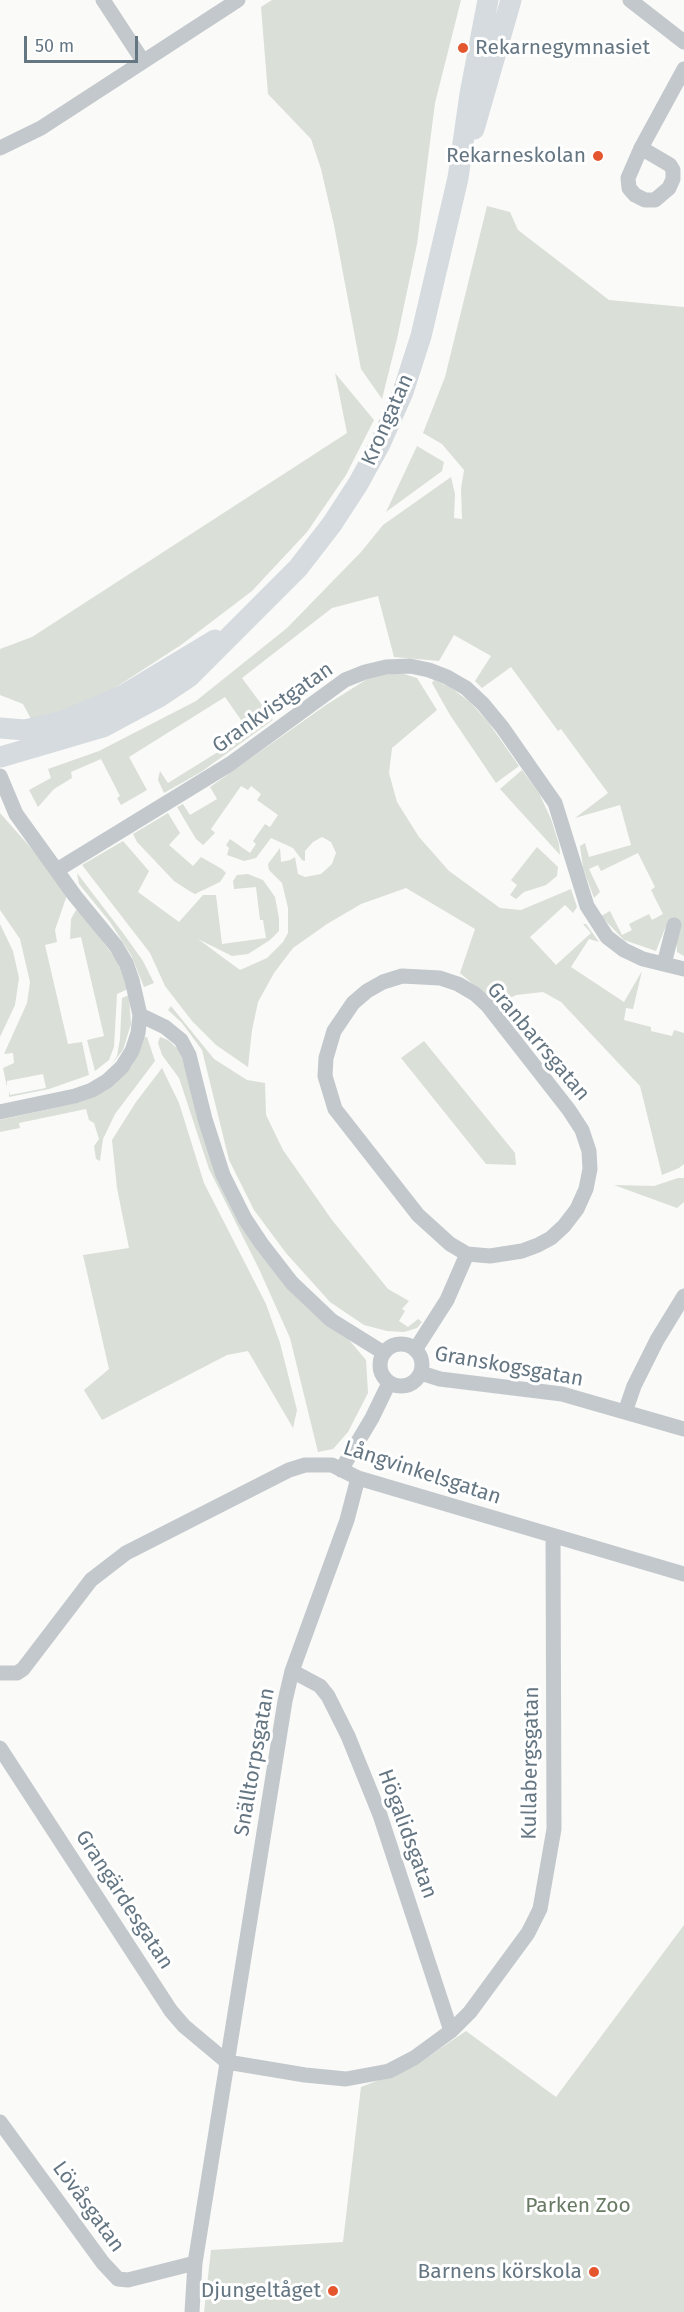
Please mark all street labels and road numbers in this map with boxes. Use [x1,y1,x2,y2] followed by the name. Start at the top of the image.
[357,370,419,470] street label: Krongatan
[208,657,338,759] street label: Grankvistgatan
[481,978,595,1106] street label: Granbarrsgatan
[433,1342,585,1392] street label: Granskogsgatan
[340,1436,504,1510] street label: Långvinkelsgatan
[230,1686,280,1838] street label: Snälltorpsgatan
[517,1686,545,1840] street label: Kullabergsgatan
[372,1766,442,1902] street label: Högalidsgatan
[70,1826,178,1974] street label: Grangärdesgatan
[47,2157,129,2257] street label: Lövåsgatan

